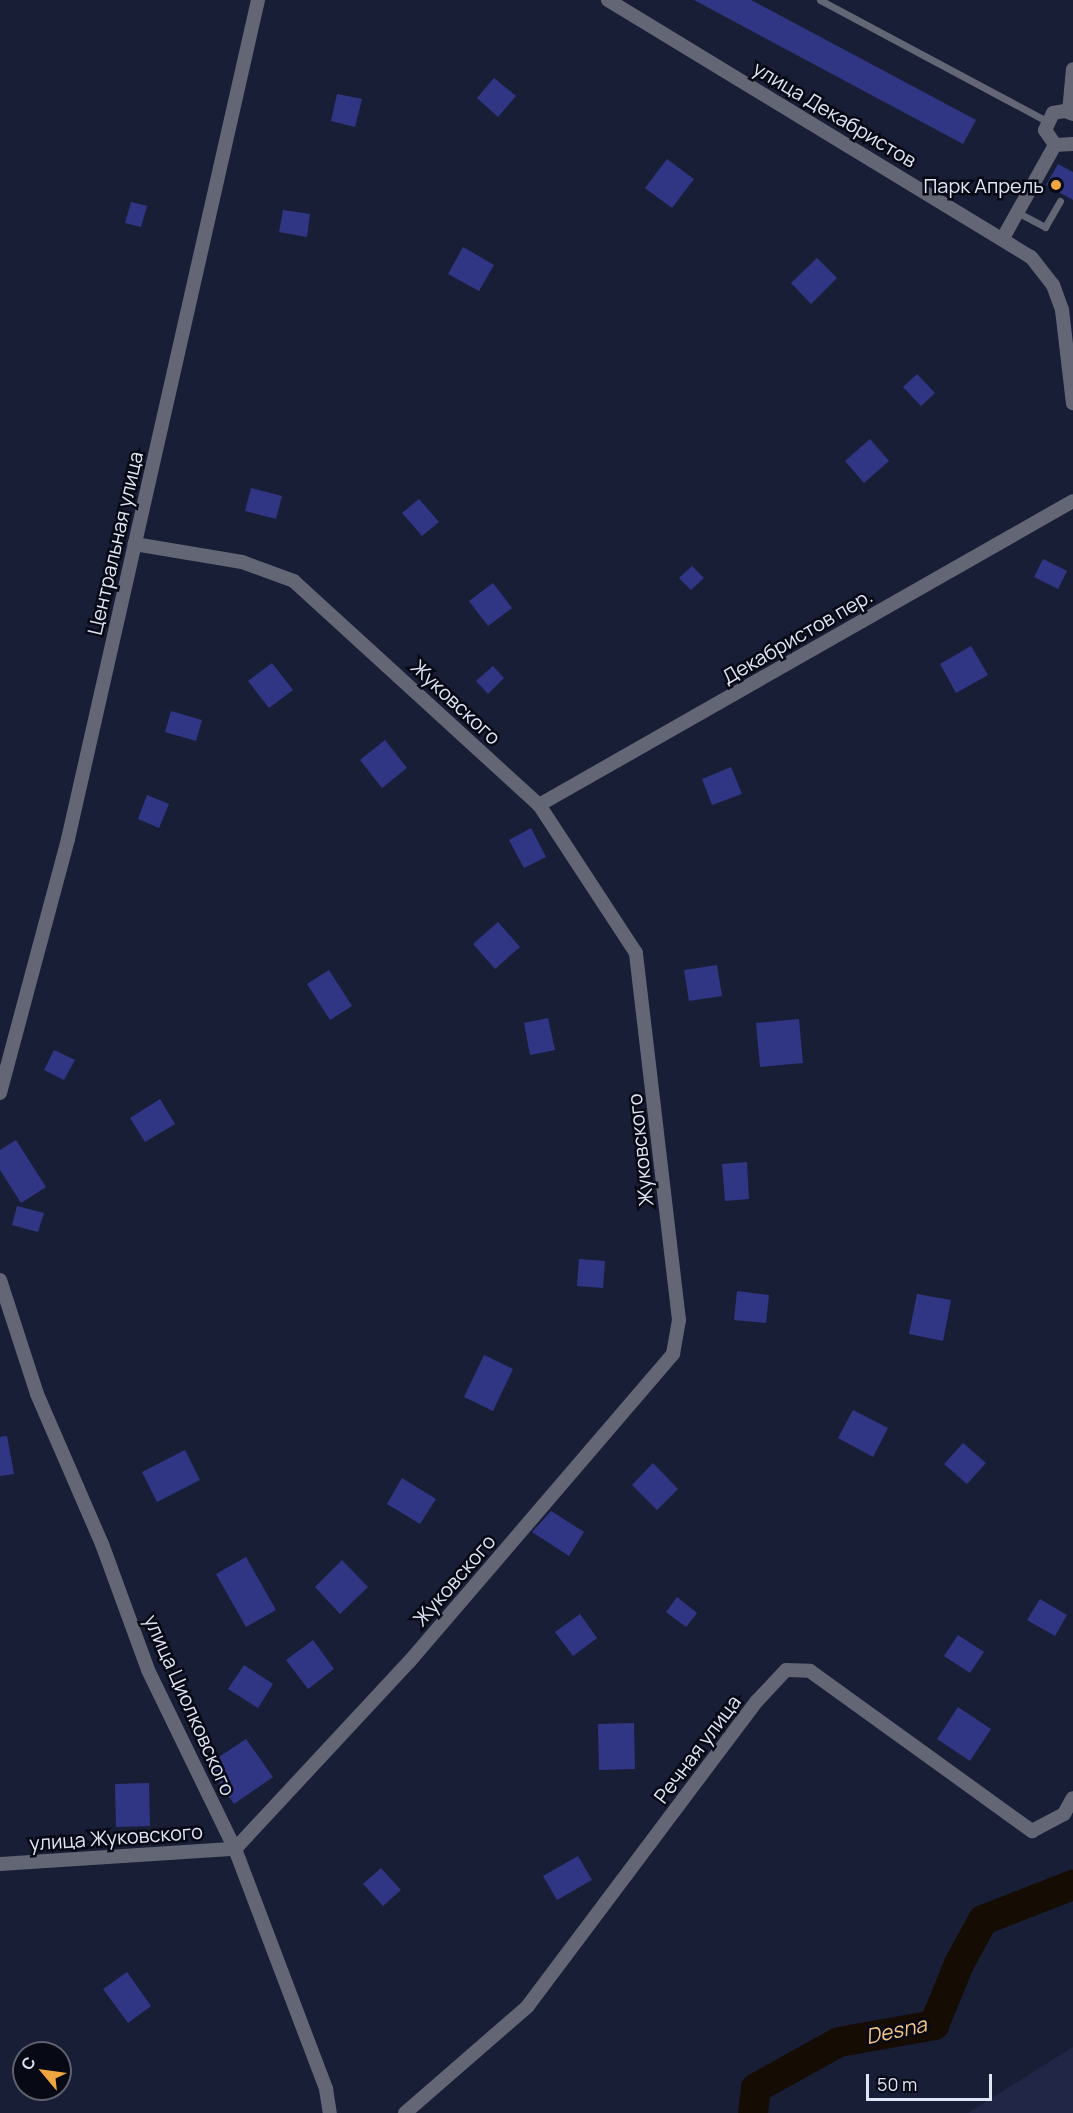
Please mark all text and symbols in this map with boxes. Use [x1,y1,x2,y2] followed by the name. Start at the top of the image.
[749,56,921,172] street label: улица Декабристов
[924,173,1044,197] place label: Парк Апрель
[1049,178,1063,192] marker: Парк Апрель
[82,449,148,637] street label: Центральная улица
[718,583,876,689] street label: Декабристов пер.
[406,655,506,749] street label: Жуковского
[622,1092,658,1208] street label: Жуковского
[408,1529,500,1631] street label: Жуковского
[139,1611,241,1799] street label: улица Циолковского
[649,1690,745,1808] street label: Речная улица
[28,1819,204,1855] street label: улица Жуковского
[863,2011,929,2049] water label: Desna
[12,2041,72,2101] north arrow
[16,2053,40,2074] text: С
[869,2062,995,2100] scale bar
[877,2072,917,2096] text: 50 m

